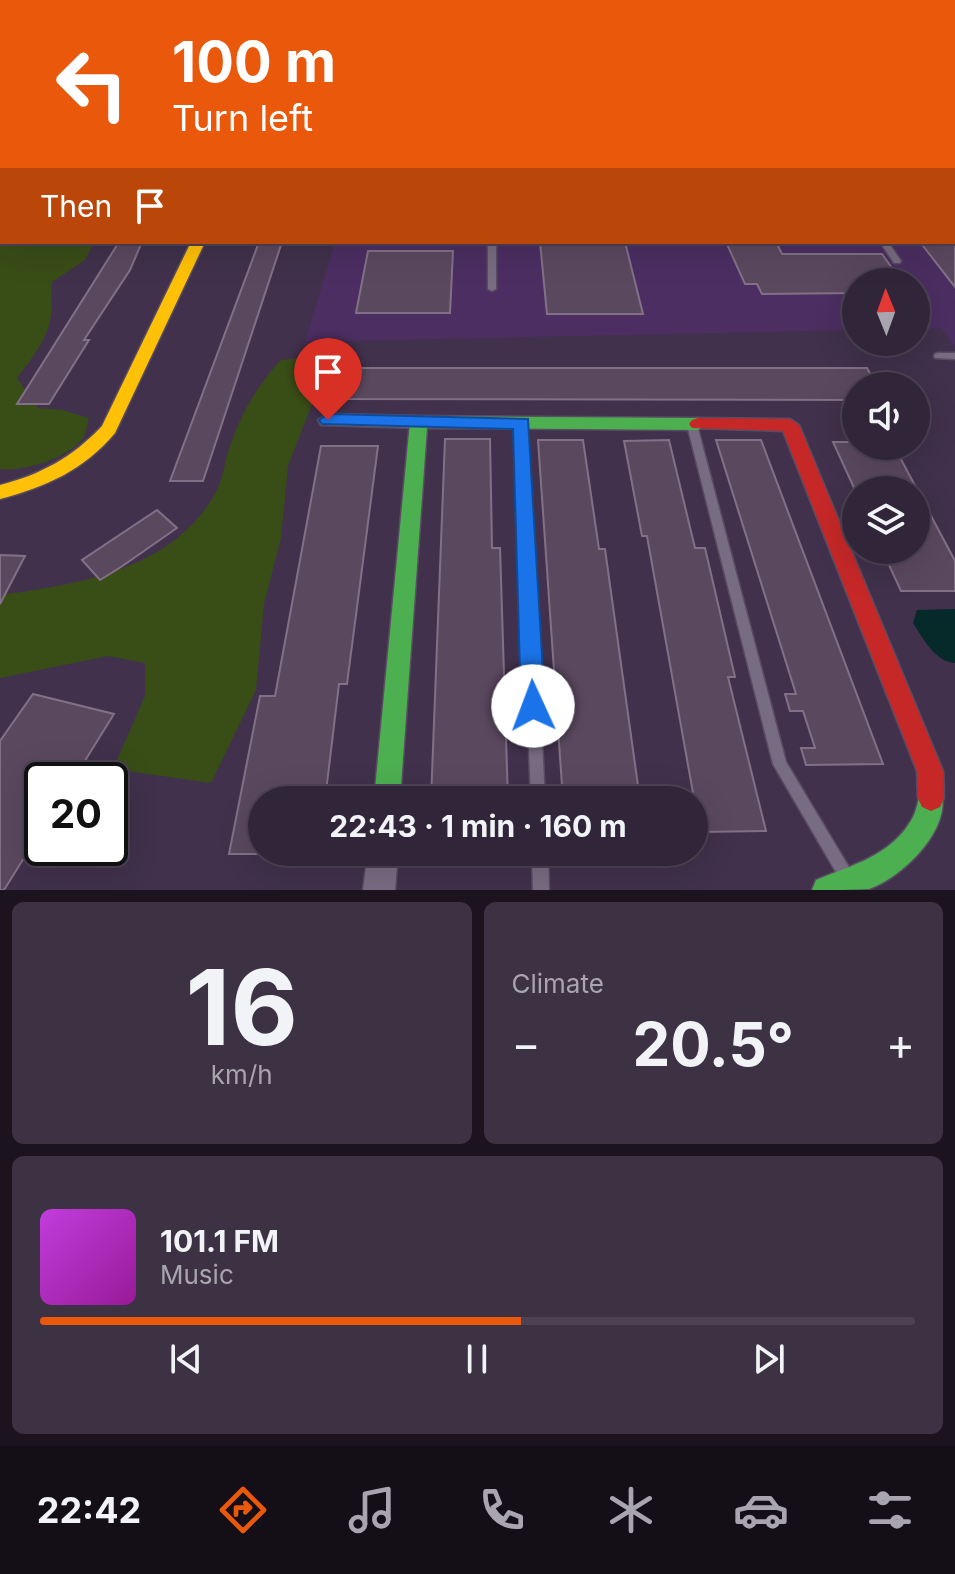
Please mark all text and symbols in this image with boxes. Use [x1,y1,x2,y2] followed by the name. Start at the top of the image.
[172,28,336,96] text: 100 m
[40,32,144,136] icon: left
[172,96,313,140] text: Turn left
[128,184,172,228] icon: arrive
[40,188,112,224] text: Then
[842,268,930,356] north arrow
[842,268,930,564] map controls
[294,338,362,420] pin
[306,350,350,394] icon: arrive
[842,372,930,460] button: sound
[842,476,930,564] button: layers
[491,664,575,748] position arrow
[24,762,128,866] speed limit sign: 20
[329,808,627,844] text: 22:43 · 1 min · 160 m
[186,944,298,1070] text: 16
[512,968,604,999] text: Climate
[632,1008,794,1080] text: 20.5°
[512,1017,541,1071] text: −
[886,1017,915,1071] text: +
[211,1059,273,1090] text: km/h
[160,1223,279,1259] text: 101.1 FM
[160,1259,234,1290] text: Music
[164,1337,208,1381] icon: previous
[455,1337,499,1381] icon: pause
[747,1337,791,1381] icon: next
[215,1482,271,1538] icon: directions
[344,1482,400,1538] icon: music
[474,1482,530,1538] icon: phone
[603,1482,659,1538] icon: climate
[733,1482,789,1538] icon: car
[862,1482,918,1538] icon: filters
[37,1488,141,1532] text: 22:42

